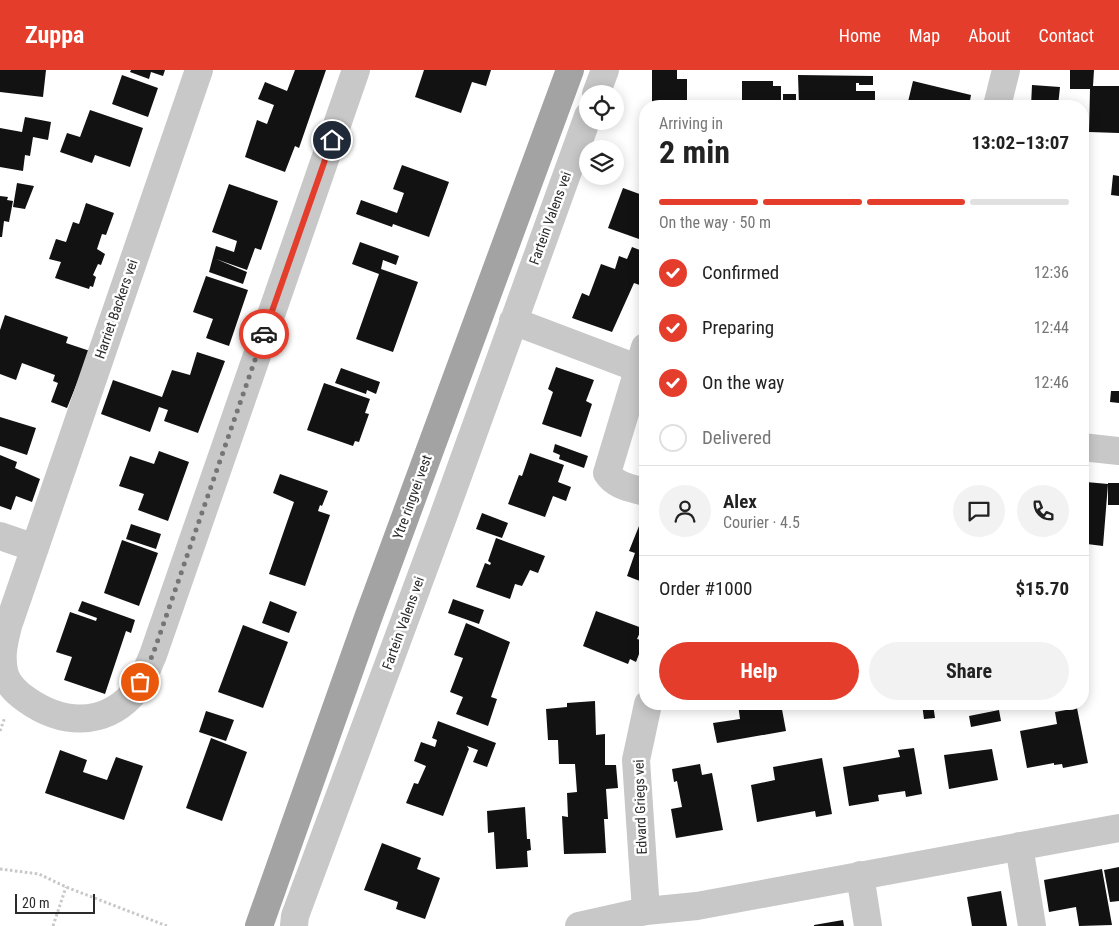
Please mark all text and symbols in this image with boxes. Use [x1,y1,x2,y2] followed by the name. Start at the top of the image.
[25,21,84,49] text: Zuppa
[839,25,881,46] text: Home
[909,25,940,46] text: Map
[968,25,1010,46] text: About
[1038,25,1094,46] text: Contact
[579,85,624,185] map controls
[579,85,624,130] button: locate
[659,114,723,133] text: Arriving in
[311,119,353,161] pin
[318,126,346,154] icon: home
[971,131,1069,154] text: 13:02–13:07
[659,133,730,171] text: 2 min
[579,140,624,185] button: layers
[526,169,574,267] street label: Fartein Valens vei
[659,213,771,232] text: On the way · 50 m
[91,257,141,361] street label: Harriet Backers vei
[659,259,687,287] icon: check
[702,261,779,284] text: Confirmed
[1034,263,1069,282] text: 12:36
[239,309,289,359] courier
[659,314,687,342] icon: check
[702,316,774,339] text: Preparing
[1034,318,1069,337] text: 12:44
[250,320,278,348] icon: car
[659,369,687,397] icon: check
[702,371,784,394] text: On the way
[1034,373,1069,392] text: 12:46
[702,426,771,449] text: Delivered
[389,453,435,541] street label: Ytre ringvei vest
[659,485,711,537] button: person
[953,485,1005,537] button: chat
[1017,485,1069,537] button: phone
[723,490,757,513] text: Alex
[723,513,800,532] text: Courier · 4.5
[379,574,427,672] street label: Fartein Valens vei
[659,577,752,600] text: Order #1000
[1015,577,1069,600] text: $15.70
[659,642,859,700] button: Help
[869,642,1069,700] button: Share
[119,661,161,703] pin
[126,668,154,696] icon: bag
[630,759,650,855] street label: Edvard Griegs vei
[15,891,95,914] scale bar
[22,895,50,911] text: 20 m

